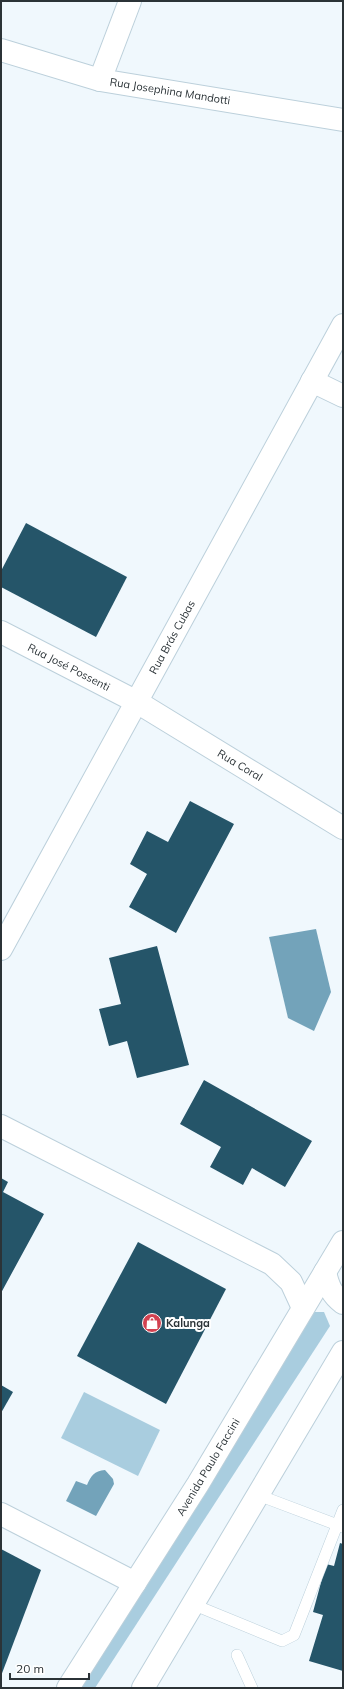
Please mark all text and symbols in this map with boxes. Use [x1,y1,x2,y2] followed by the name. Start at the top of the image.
[109,75,231,107] street label: Rua Josephina Mandotti
[146,598,198,676] street label: Rua Brás Cubas
[25,640,113,694] street label: Rua José Possenti
[215,746,265,784] street label: Rua Coral
[141,1312,163,1334] shop icon: Kalunga
[166,1316,210,1330] place label: Kalunga
[173,1416,243,1518] street label: Avenida Paulo Faccini
[10,1655,89,1681] scale bar
[16,1661,44,1676] text: 20 m

